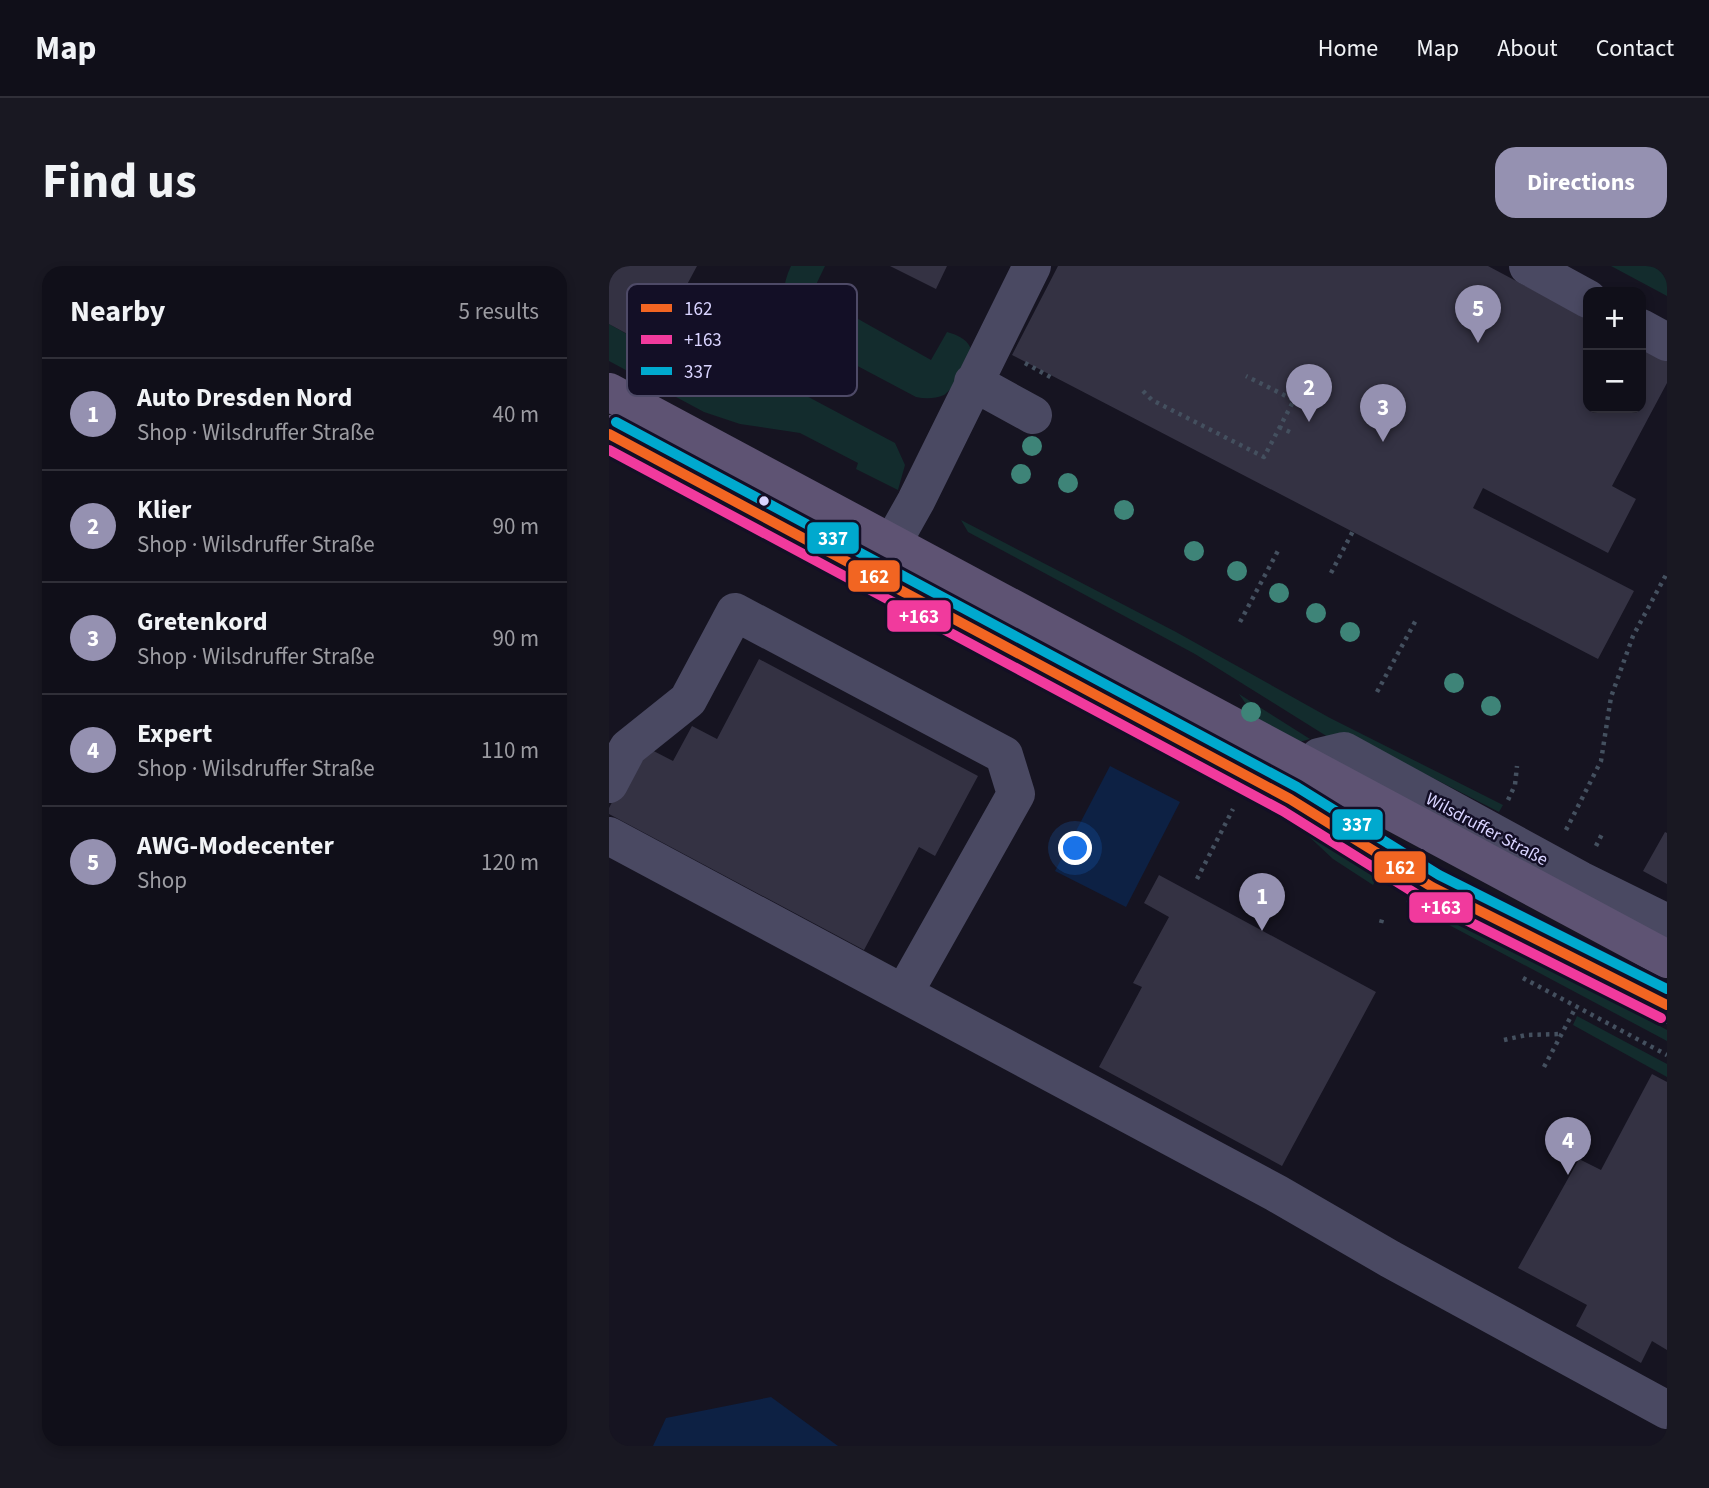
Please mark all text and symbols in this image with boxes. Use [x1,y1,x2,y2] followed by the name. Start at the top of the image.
[35,25,96,72] text: Map
[1318,31,1378,66] text: Home
[1416,31,1459,66] text: Map
[1497,31,1558,66] text: About
[1596,31,1674,66] text: Contact
[42,147,197,217] text: Find us
[1495,147,1667,218] button: Directions
[627,284,857,396] legend
[1455,285,1501,343] pin: 5
[1583,287,1646,413] map controls
[1583,287,1646,350] button: +
[70,290,165,333] text: Nearby
[459,295,539,328] text: 5 results
[684,296,712,323] text: 162
[684,327,722,354] text: +163
[1583,350,1646,413] button: −
[684,359,712,386] text: 337
[1286,364,1332,422] pin: 2
[137,379,352,416] text: Auto Dresden Nord
[1360,384,1406,442] pin: 3
[87,398,99,431] text: 1
[492,398,539,431] text: 40 m
[137,416,375,449] text: Shop · Wilsdruffer Straße
[137,491,191,528] text: Klier
[757,494,771,508] unlabelled marker
[87,510,99,543] text: 2
[492,510,539,543] text: 90 m
[806,521,860,555] line badge: 337
[818,526,848,553] text: 337
[137,528,375,561] text: Shop · Wilsdruffer Straße
[847,559,901,593] line badge: 162
[859,564,889,591] text: 162
[886,599,952,633] line badge: +163
[137,603,268,640] text: Gretenkord
[899,604,939,631] text: +163
[87,622,99,655] text: 3
[492,622,539,655] text: 90 m
[137,640,375,673] text: Shop · Wilsdruffer Straße
[137,715,212,752] text: Expert
[87,734,99,767] text: 4
[481,734,539,767] text: 110 m
[137,752,375,785] text: Shop · Wilsdruffer Straße
[1421,787,1552,872] street label: Wilsdruffer Straße
[1331,808,1384,841] line badge: 337
[1342,812,1372,839] text: 337
[137,827,334,864] text: AWG-Modecenter
[1058,831,1092,865] your location
[87,846,99,879] text: 5
[481,846,539,879] text: 120 m
[1373,850,1427,884] line badge: 162
[1385,855,1415,882] text: 162
[137,864,187,897] text: Shop
[1239,873,1285,931] pin: 1
[1408,891,1474,924] line badge: +163
[1421,895,1461,922] text: +163
[1545,1117,1591,1175] pin: 4

